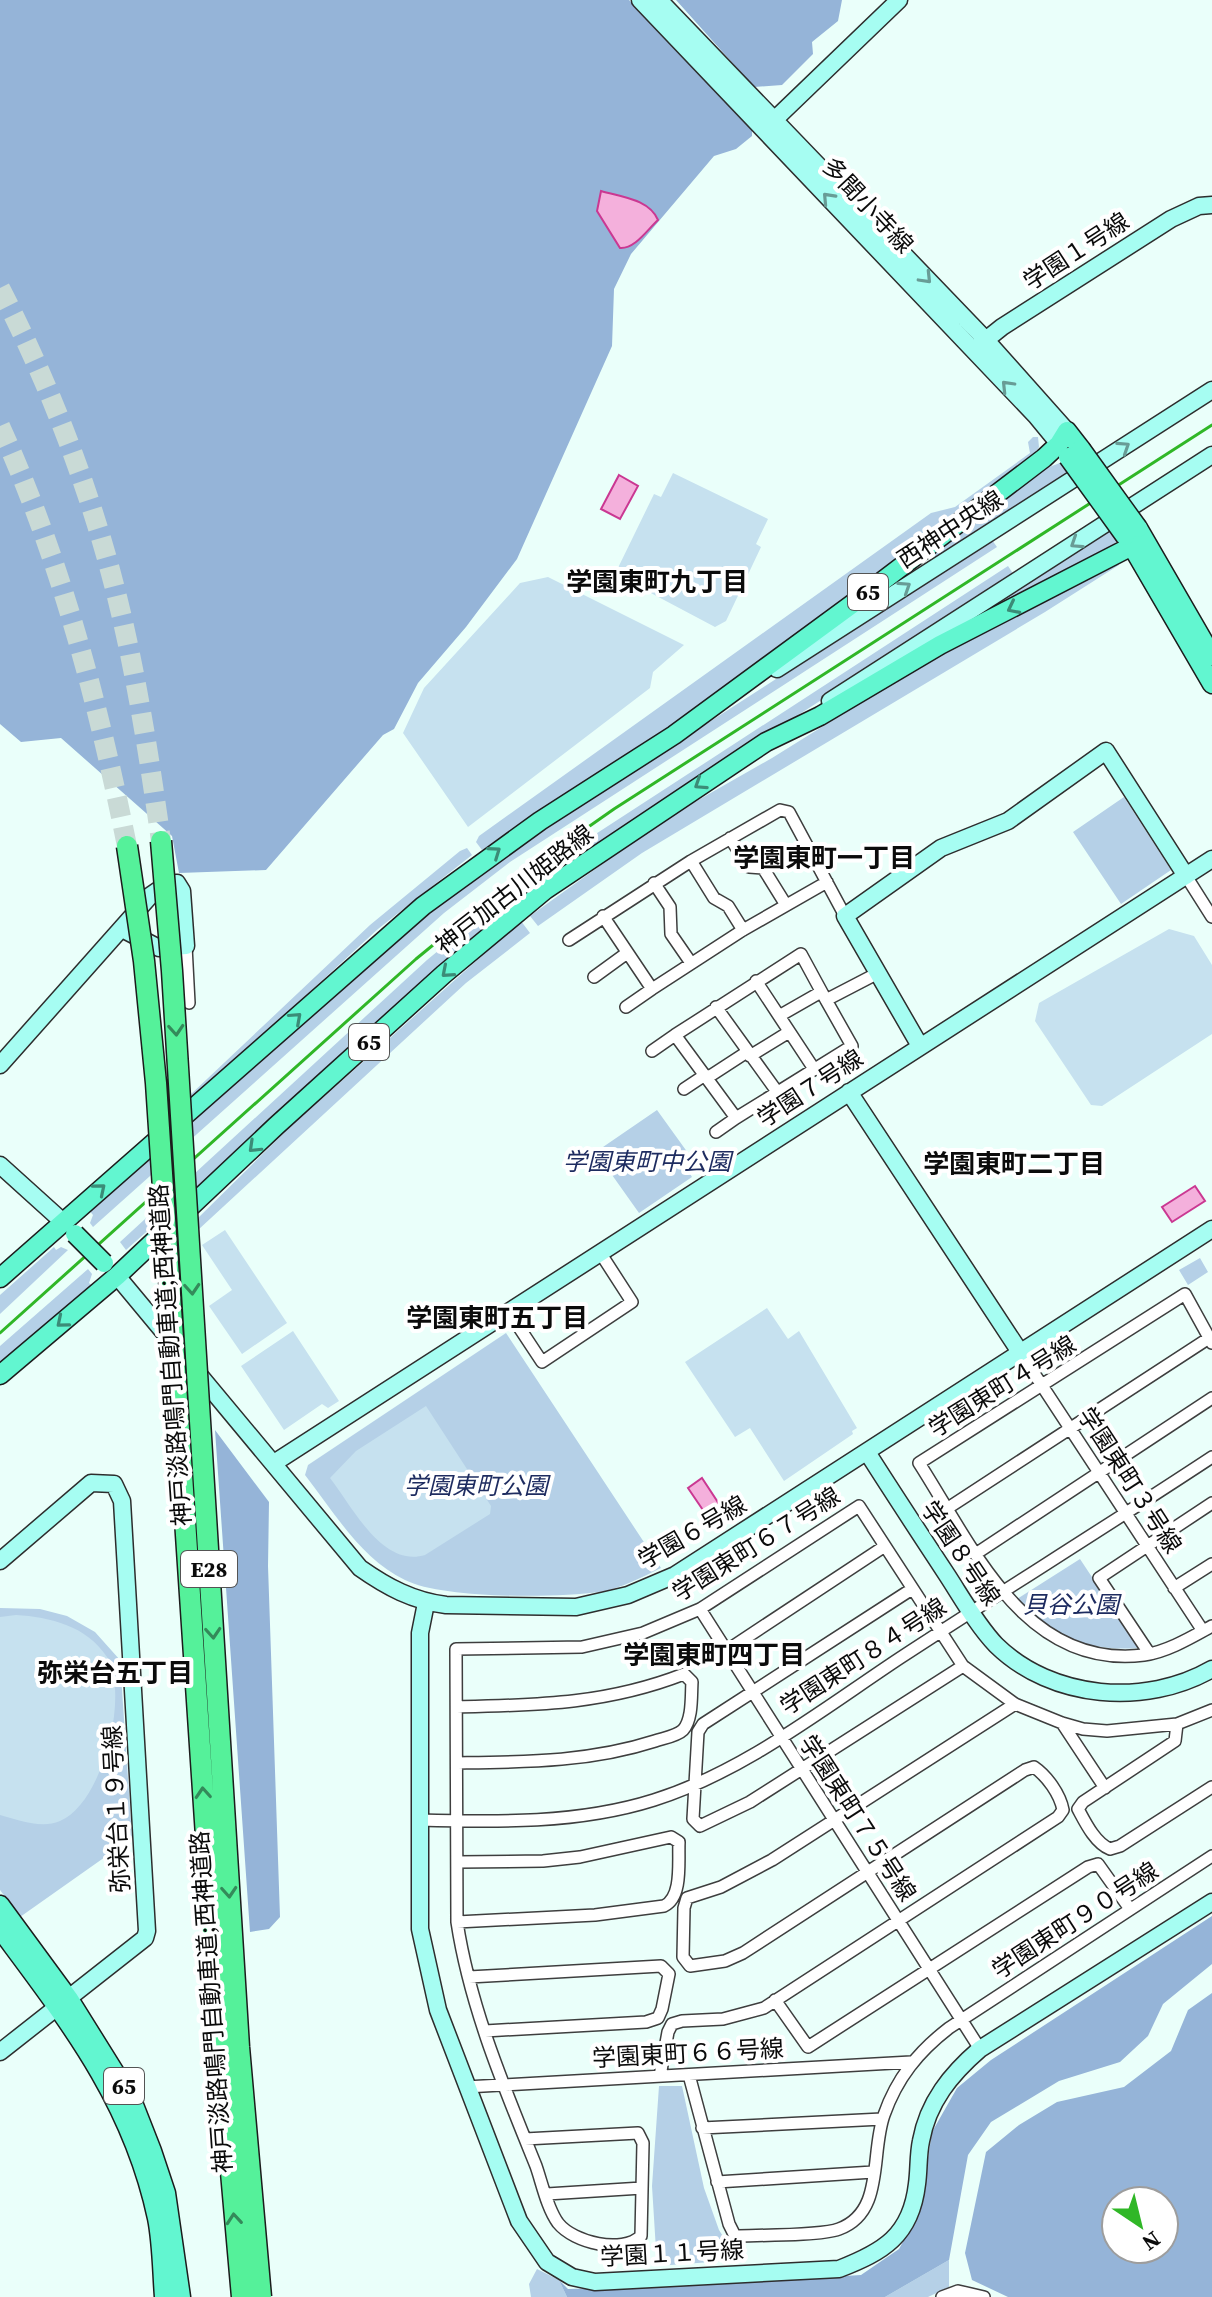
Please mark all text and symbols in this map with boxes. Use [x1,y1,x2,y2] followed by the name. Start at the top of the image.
[815,150,921,260] street label: 多聞小寺線
[822,193,837,207] one-way arrow
[1017,204,1135,298] street label: 学園１号線
[917,269,931,284] one-way arrow
[1002,381,1016,395] one-way arrow
[1115,441,1130,456] one-way arrow
[891,482,1009,576] street label: 西神中央線
[1070,533,1084,548] one-way arrow
[566,564,748,600] district label: 学園東町九丁目
[848,574,888,610] road number: 65
[896,581,911,596] one-way arrow
[1007,598,1022,613] one-way arrow
[695,775,709,790] one-way arrow
[428,817,600,961] street label: 神戸加古川姫路線
[733,840,915,876] district label: 学園東町一丁目
[487,847,501,862] one-way arrow
[441,962,456,977] one-way arrow
[286,1013,301,1027] one-way arrow
[167,1024,184,1037] one-way arrow
[349,1024,389,1060] road number: 65
[751,1041,869,1135] street label: 学園７号線
[249,1137,263,1152] one-way arrow
[563,1145,734,1178] park label: 学園東町中公園
[923,1146,1105,1182] district label: 学園東町二丁目
[142,1183,198,1527] street label: 神戸淡路鳴門自動車道;西神道路
[91,1184,105,1199] one-way arrow
[183,1283,200,1296] one-way arrow
[406,1300,588,1336] district label: 学園東町五丁目
[57,1312,72,1327] one-way arrow
[922,1327,1082,1445] street label: 学園東町４号線
[1070,1401,1190,1559] street label: 学園東町３号線
[404,1469,551,1502] park label: 学園東町公園
[666,1479,846,1609] street label: 学園東町６７号線
[632,1488,752,1576] street label: 学園６号線
[914,1494,1008,1612] street label: 学園８号線
[181,1551,237,1587] road number: E28
[1023,1588,1122,1621] park label: 貝谷公園
[774,1590,952,1722] street label: 学園東町８４号線
[204,1627,221,1640] one-way arrow
[623,1637,805,1673] district label: 学園東町四丁目
[37,1655,193,1691] district label: 弥栄台五丁目
[95,1724,137,1894] street label: 弥栄台１９号線
[792,1729,924,1907] street label: 学園東町７５号線
[195,1786,212,1799] one-way arrow
[183,1830,239,2174] street label: 神戸淡路鳴門自動車道;西神道路
[986,1854,1164,1986] street label: 学園東町９０号線
[220,1886,237,1899] one-way arrow
[591,2031,785,2075] street label: 学園東町６６号線
[104,2068,144,2104] road number: 65
[1100,2185,1180,2265] north arrow
[226,2212,243,2225] one-way arrow
[1136,2224,1167,2258] text: N
[599,2233,745,2273] street label: 学園１１号線

